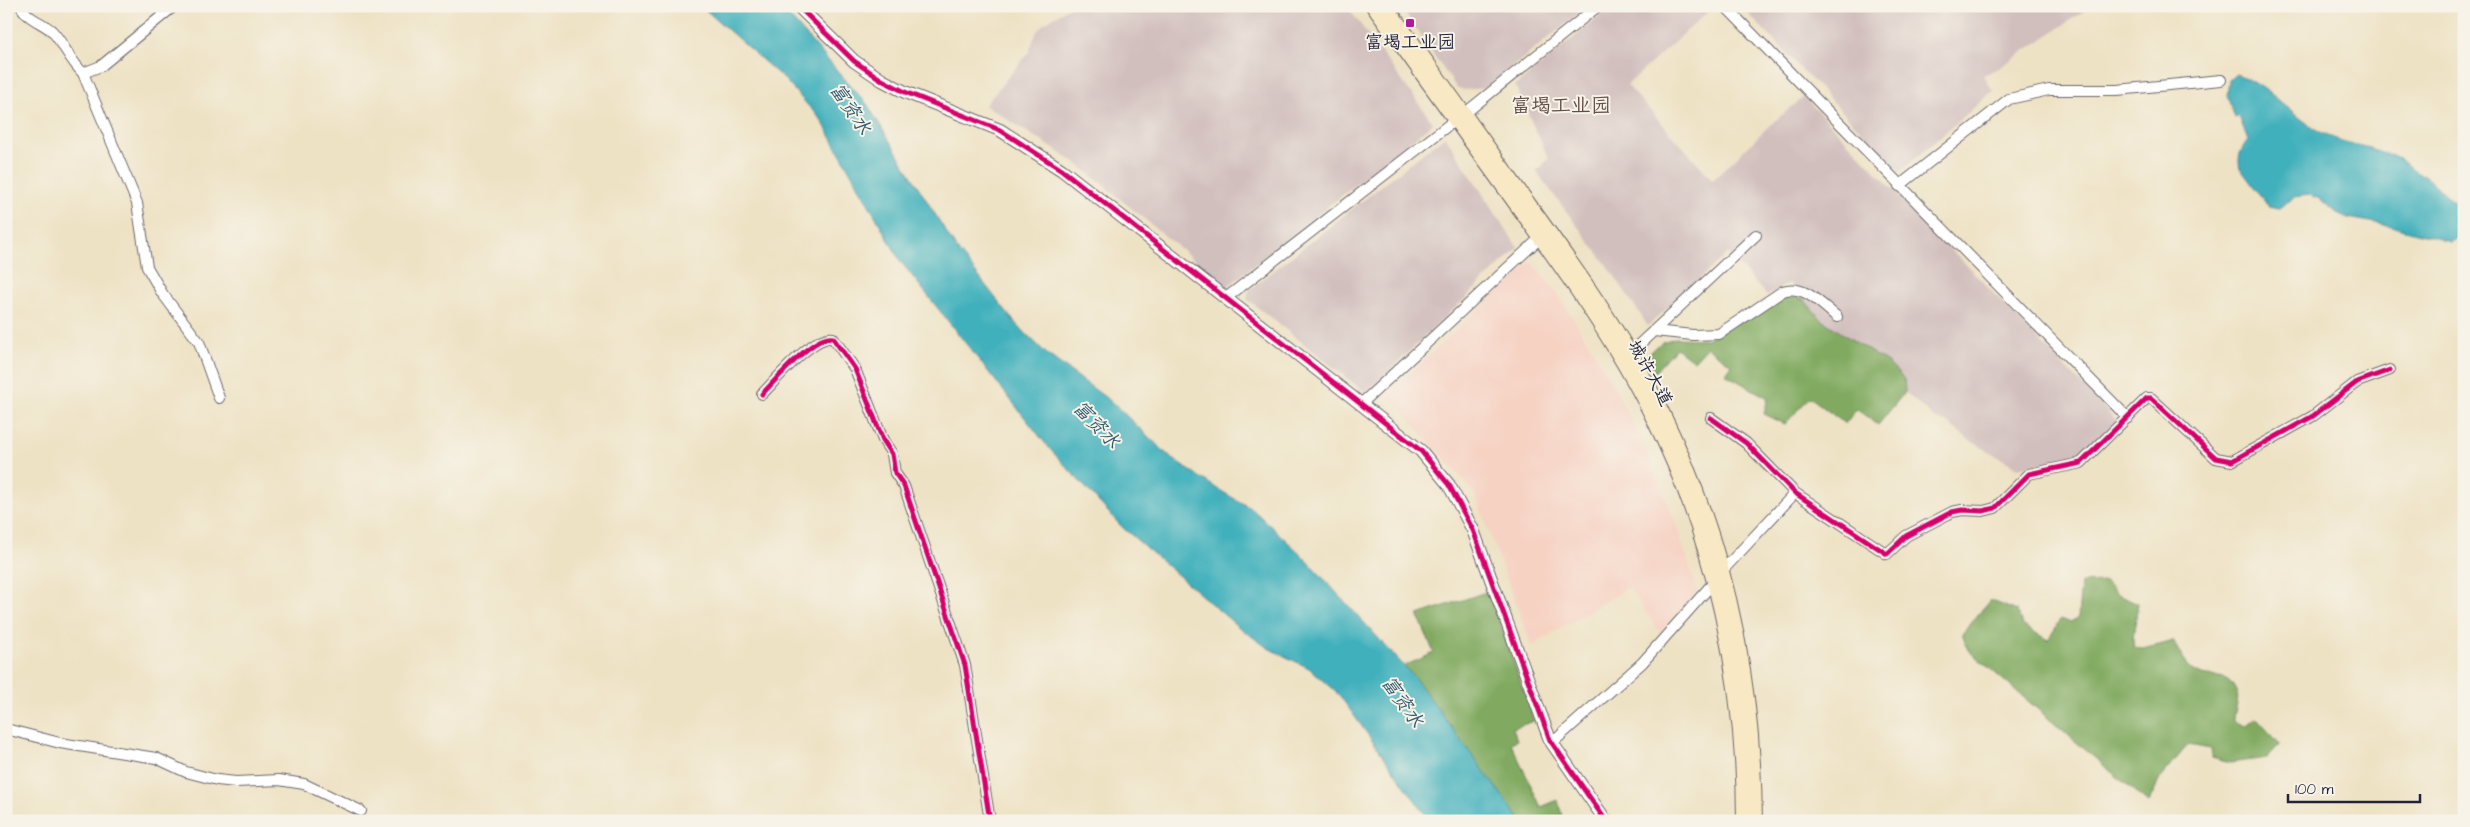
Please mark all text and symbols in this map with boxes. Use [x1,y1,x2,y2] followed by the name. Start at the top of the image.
[1404,17,1416,29] marker: 富堨工业园
[1365,30,1455,55] place label: 富堨工业园
[823,78,878,141] water label: 富资水
[1511,92,1611,120] district label: 富堨工业园
[1622,335,1678,411] street label: 城许大道
[1066,395,1126,456] water label: 富资水
[1375,671,1430,734] water label: 富资水
[2288,772,2420,804] scale bar
[2295,779,2334,800] text: 100 m

